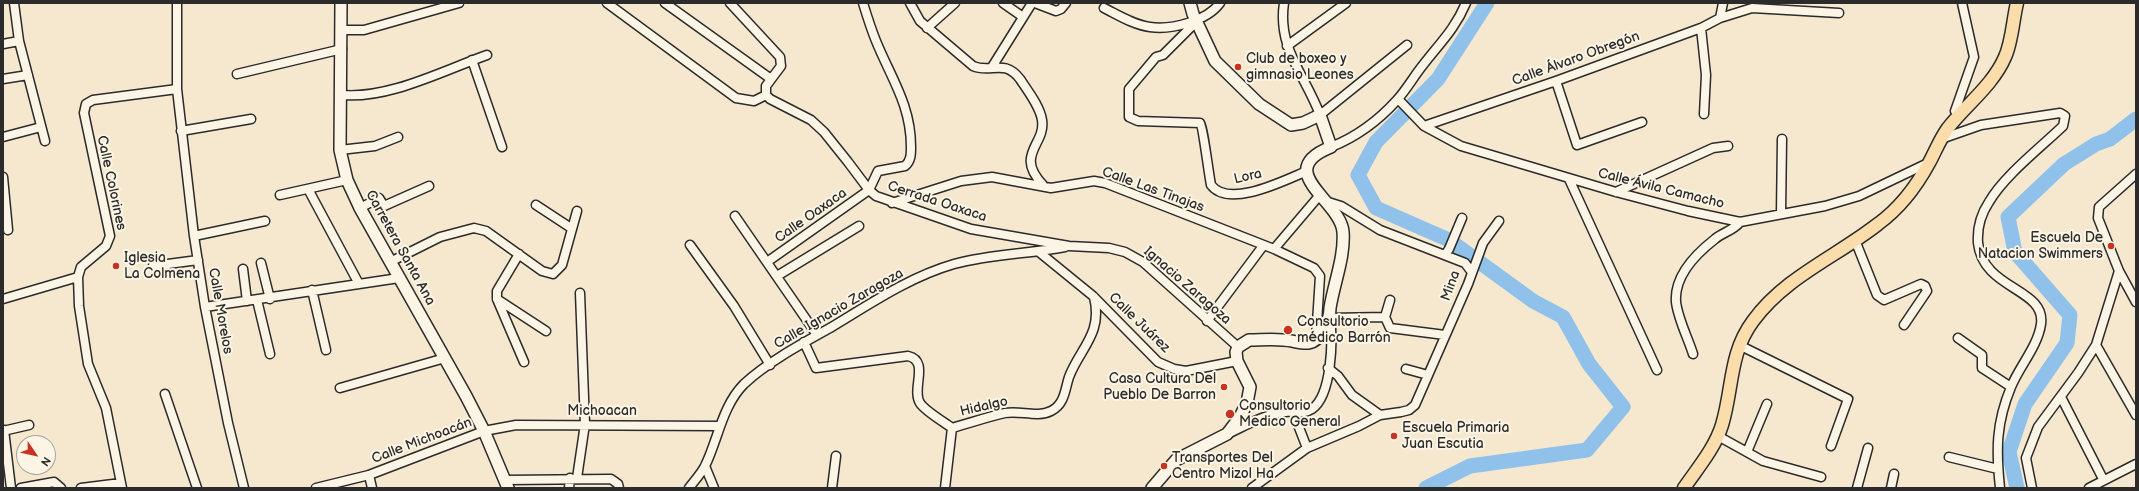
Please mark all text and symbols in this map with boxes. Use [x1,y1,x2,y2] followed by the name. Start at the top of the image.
[1510,28,1642,90] street label: Calle Álvaro Obregón
[1246,51,1354,84] place label: Club de boxeo y gimnasio Leones
[1233,62,1243,72] marker: Club de boxeo y gimnasio Leones
[93,134,129,232] street label: Calle Colorines
[1100,164,1206,216] street label: Calle Las Tinajas
[1596,165,1726,213] street label: Calle Ávila Camacho
[1232,166,1264,188] street label: Lora
[885,178,989,226] street label: Cerrada Oaxaca
[772,185,850,247] street label: Calle Oaxaca
[361,188,439,308] street label: Carretera Santa Ana
[1978,230,2103,262] place label: Escuela De Natacion Swimmers
[2106,241,2116,251] marker: Escuela De Natacion Swimmers
[1140,243,1234,329] street label: Ignacio Zaragoza
[124,250,200,282] place label: Iglesia La Colmena
[111,261,121,271] marker: Iglesia La Colmena
[771,265,907,353] street label: Calle Ignacio Zaragoza
[204,267,236,355] street label: Calle Morelos
[1438,268,1464,304] street label: Mina
[1105,290,1173,356] street label: Calle Juárez
[1297,314,1391,346] place label: Consultorio médico Barrón
[1282,324,1294,336] marker: Consultorio médico Barrón
[1103,371,1216,404] place label: Casa Cultura Del Pueblo De Barron
[1219,382,1229,392] marker: Casa Cultura Del Pueblo De Barron
[958,393,1010,421] street label: Hidalgo
[1239,398,1341,430] place label: Consultorio Medico General
[567,403,637,419] street label: Michoacan
[1224,408,1236,420] marker: Consultorio Medico General
[370,414,474,468] street label: Calle Michoacán
[1402,420,1509,452] place label: Escuela Primaria Juan Escutia
[1389,431,1399,441] marker: Escuela Primaria Juan Escutia
[16,435,56,475] north arrow
[1172,450,1274,482] place label: Transportes Del Centro Mizol Ha
[38,454,53,468] text: N
[1159,461,1169,471] marker: Transportes Del Centro Mizol Ha

